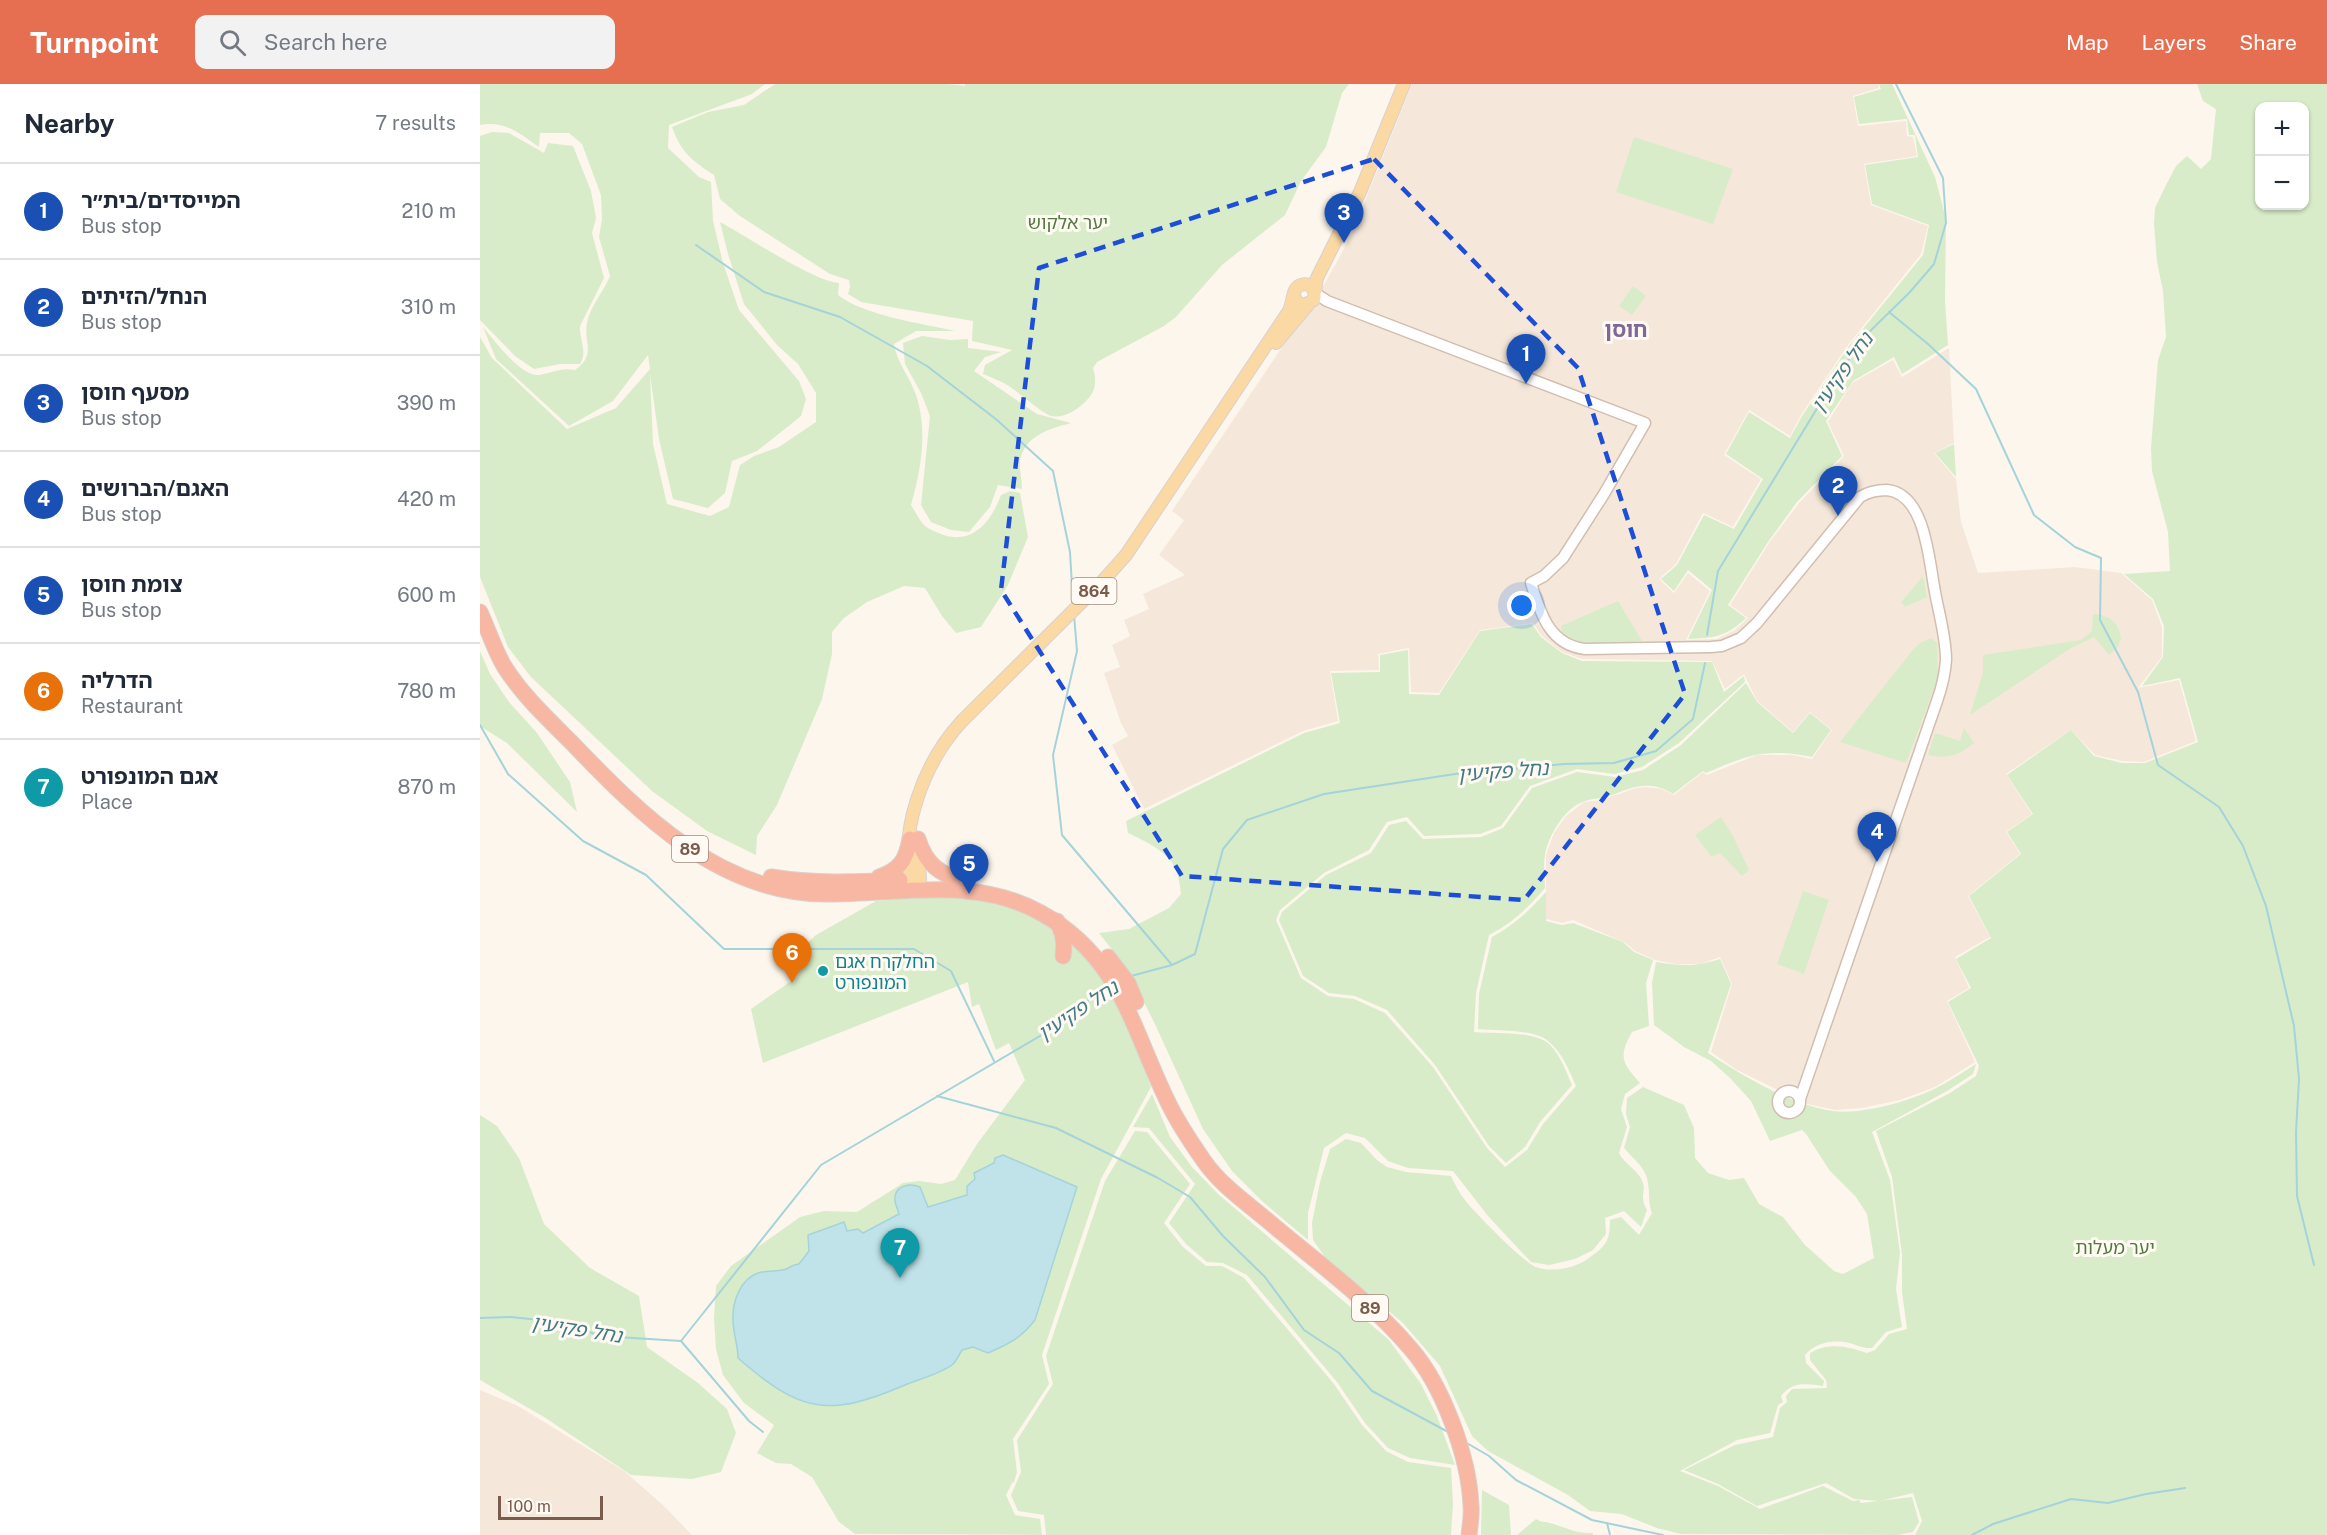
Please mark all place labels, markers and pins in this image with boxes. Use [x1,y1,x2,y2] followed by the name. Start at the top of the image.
[1324,194,1364,243] pin: 3
[1506,334,1546,384] pin: 1
[1818,466,1858,516] pin: 2
[1858,812,1896,862] pin: 4
[950,844,988,894] pin: 5
[772,934,812,983] pin: 6
[835,951,935,993] place label: החלקרח אגם המונפורט
[816,964,830,978] marker: החלקרח אגם המונפורט
[880,1228,920,1278] pin: 7

